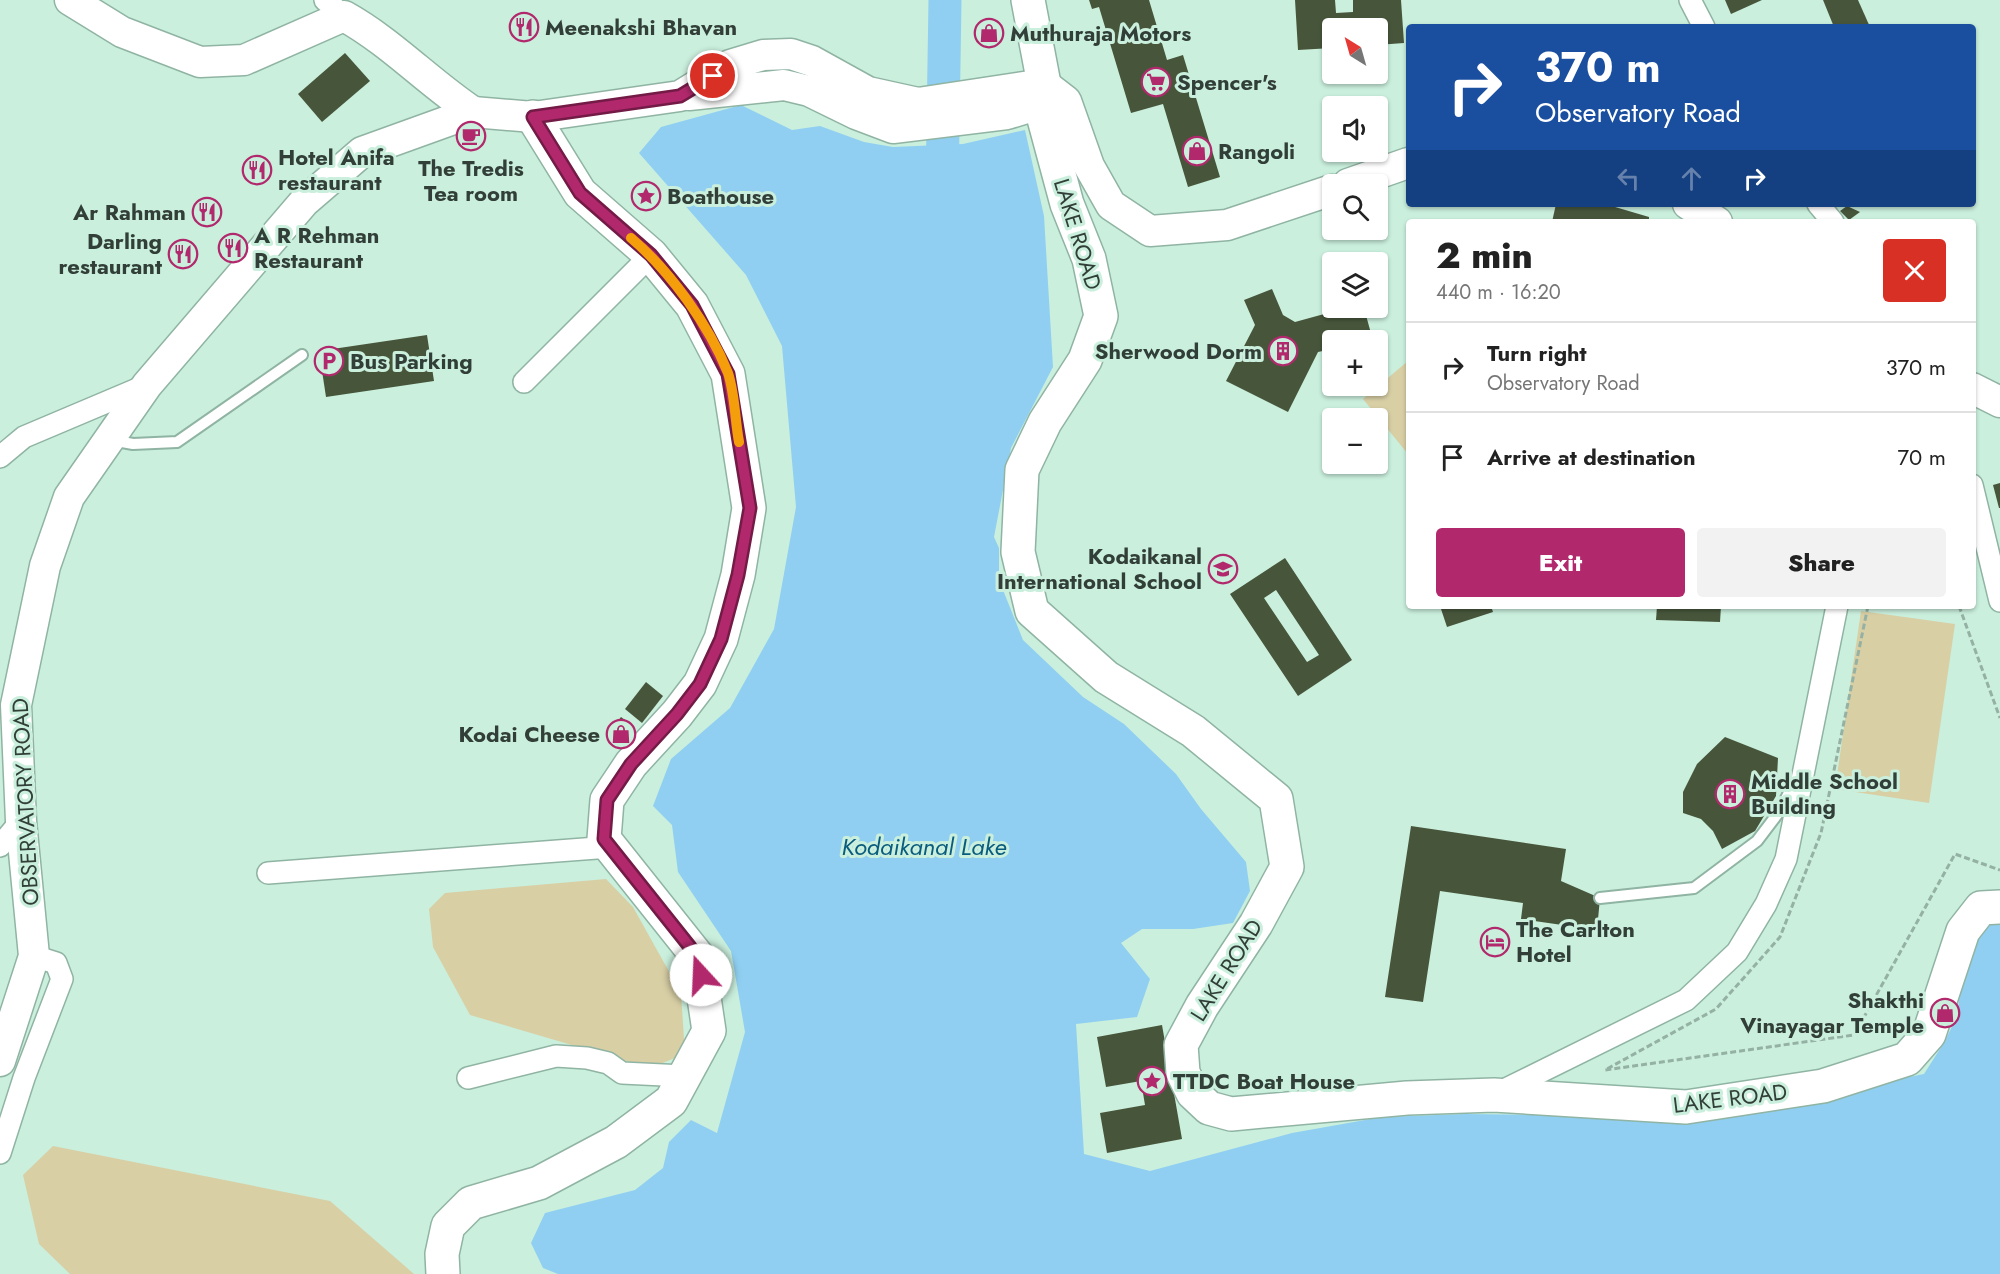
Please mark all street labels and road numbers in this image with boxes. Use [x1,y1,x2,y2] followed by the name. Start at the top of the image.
[1046,174,1110,294] street label: LAKE ROAD
[4,697,46,907] street label: OBSERVATORY ROAD
[1182,913,1270,1027] street label: LAKE ROAD
[1671,1075,1789,1121] street label: LAKE ROAD

